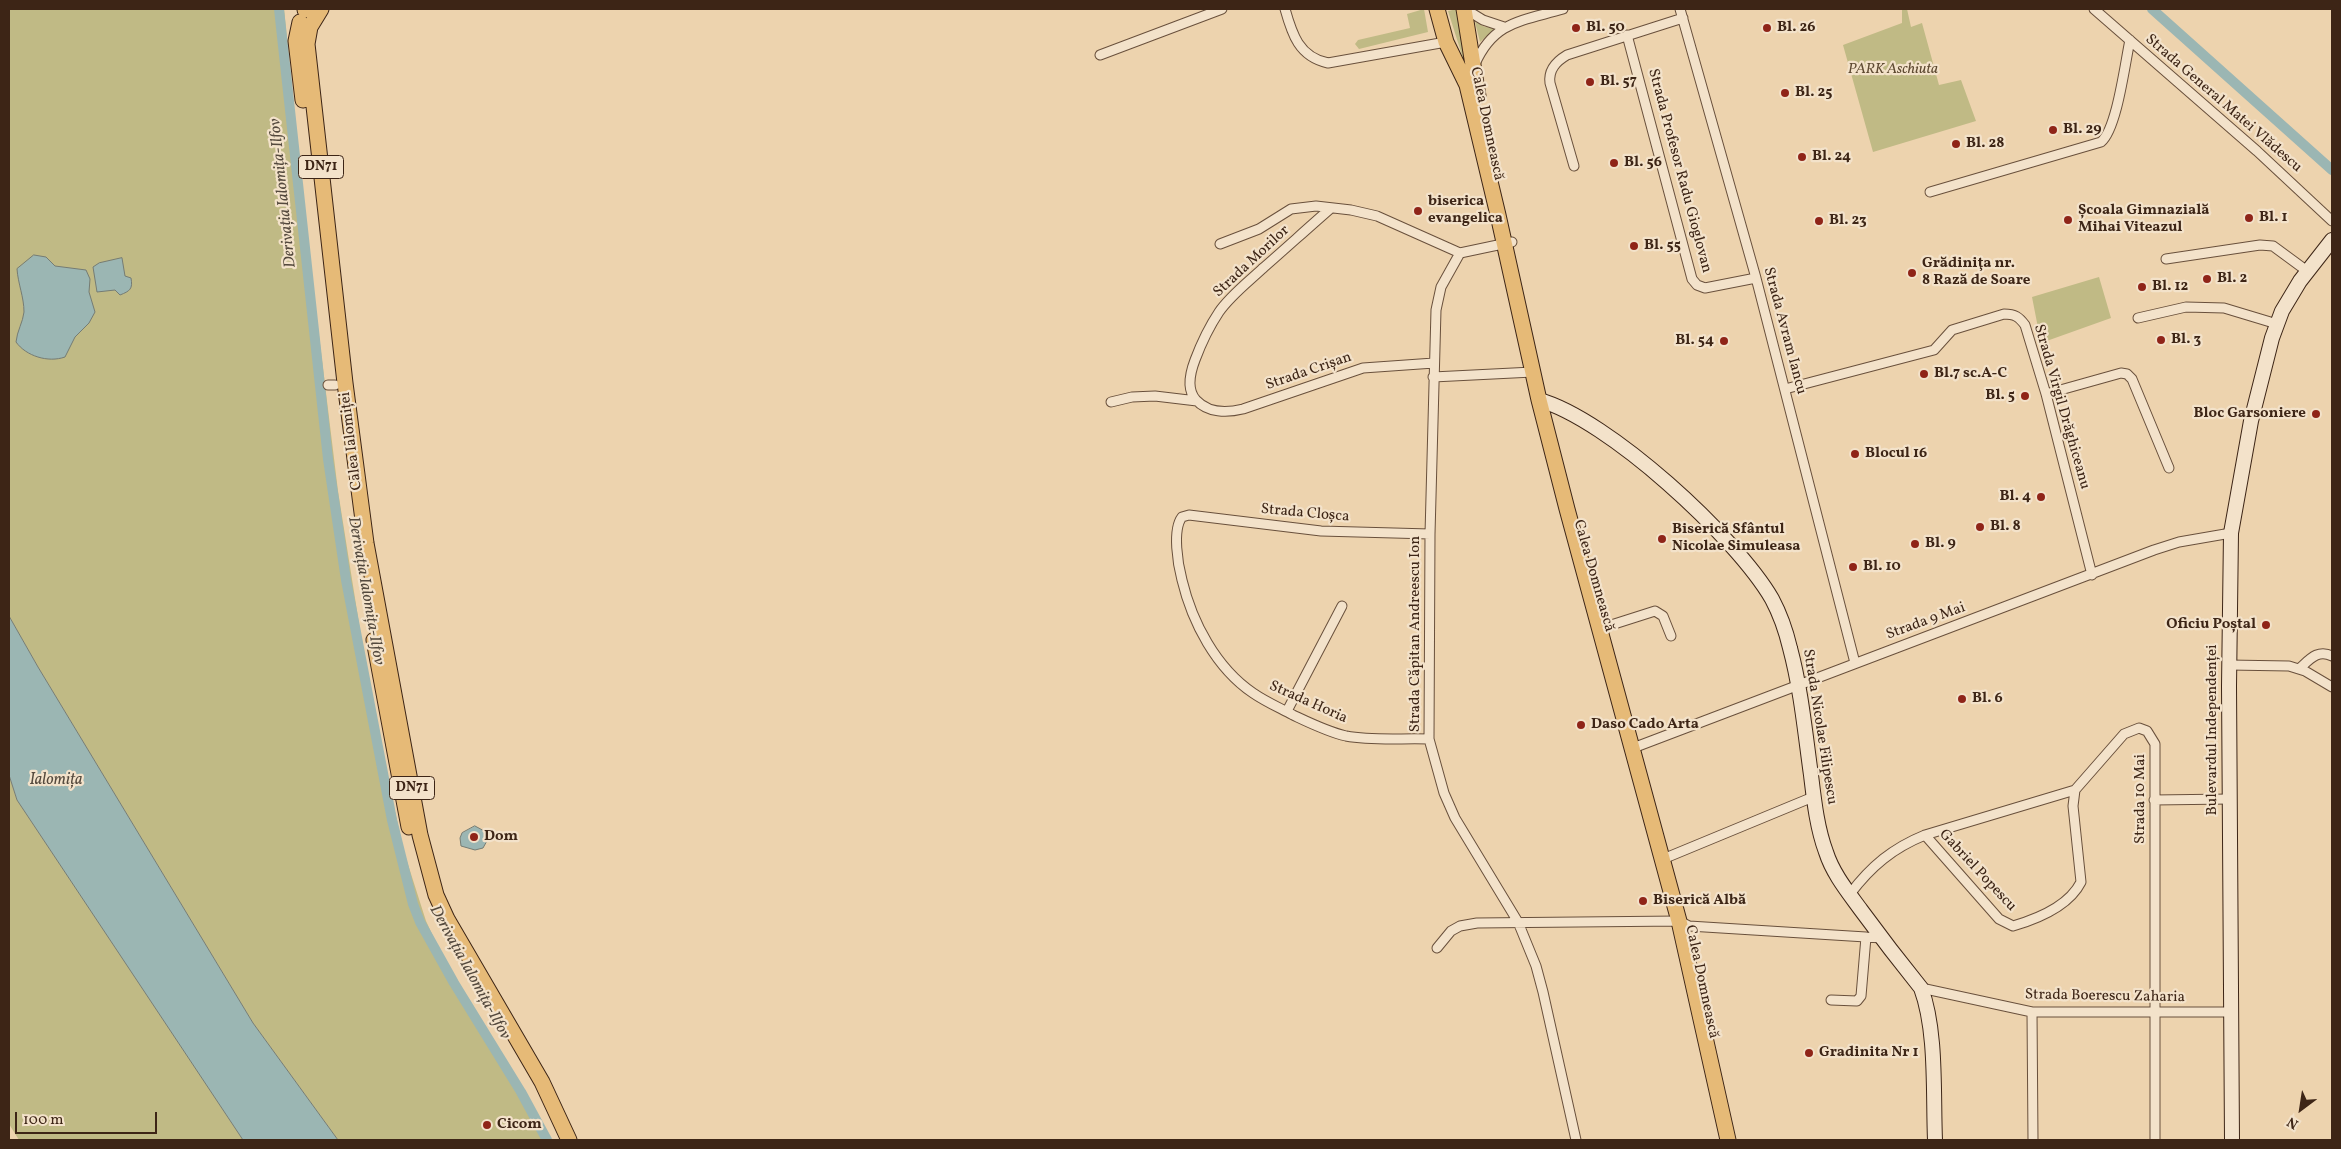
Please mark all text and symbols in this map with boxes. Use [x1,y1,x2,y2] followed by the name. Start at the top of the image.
[1586,19,1625,37] place label: Bl. 50
[1777,19,1815,37] place label: Bl. 26
[1570,22,1582,34] marker: Bl. 50
[1761,22,1773,34] marker: Bl. 26
[2141,31,2305,177] street label: Strada General Matei Vlădescu
[1848,61,1938,79] park label: PARK Aschiuta
[1465,66,1507,182] street label: Calea Domnească
[1643,67,1715,275] street label: Strada Profesor Radu Gioglovan
[1600,73,1637,91] place label: Bl. 57
[1584,76,1596,88] marker: Bl. 57
[1795,84,1832,102] place label: Bl. 25
[1779,87,1791,99] marker: Bl. 25
[267,117,301,269] water label: Derivația Ialomița-Ilfov
[2063,121,2101,139] place label: Bl. 29
[2047,124,2059,136] marker: Bl. 29
[1966,135,2004,153] place label: Bl. 28
[1950,138,1962,150] marker: Bl. 28
[1812,148,1851,166] place label: Bl. 24
[1796,151,1808,163] marker: Bl. 24
[1624,154,1662,172] place label: Bl. 56
[298,156,344,178] road number: DN71
[1608,157,1620,169] marker: Bl. 56
[1428,193,1503,228] place label: biserica evangelica
[2078,202,2209,237] place label: Școala Gimnazială Mihai Viteazul
[1412,205,1424,217] marker: biserica evangelica
[2259,209,2287,227] place label: Bl. 1
[1829,212,1867,230] place label: Bl. 23
[2243,212,2255,224] marker: Bl. 1
[2062,214,2074,226] marker: Școala Gimnazială Mihai Viteazul
[1813,215,1825,227] marker: Bl. 23
[1210,222,1294,302] street label: Strada Morilor
[1644,237,1681,255] place label: Bl. 55
[1628,240,1640,252] marker: Bl. 55
[1922,255,2030,290] place label: Grădiniţa nr. 8 Rază de Soare
[1758,266,1810,396] street label: Strada Avram Iancu
[1906,267,1918,279] marker: Grădiniţa nr. 8 Rază de Soare
[2217,270,2247,288] place label: Bl. 2
[2201,273,2213,285] marker: Bl. 2
[2152,278,2188,296] place label: Bl. 12
[2136,281,2148,293] marker: Bl. 12
[2029,322,2093,492] street label: Strada Virgil Drăghiceanu
[2171,331,2201,349] place label: Bl. 3
[1675,332,1714,350] place label: Bl. 54
[2155,334,2167,346] marker: Bl. 3
[1718,335,1730,347] marker: Bl. 54
[1264,349,1354,395] street label: Strada Crișan
[1934,365,2007,383] place label: Bl.7 sc.A-C
[1918,368,1930,380] marker: Bl.7 sc.A-C
[1985,387,2015,405] place label: Bl. 5
[2019,390,2031,402] marker: Bl. 5
[337,391,367,491] street label: Calea Ialomiței
[2193,405,2306,423] place label: Bloc Garsoniere
[2310,408,2322,420] marker: Bloc Garsoniere
[1865,445,1927,463] place label: Blocul 16
[1849,448,1861,460] marker: Blocul 16
[2000,488,2031,506] place label: Bl. 4
[2035,491,2047,503] marker: Bl. 4
[1260,501,1350,527] street label: Strada Cloșca
[342,515,388,667] water label: Derivația Ialomița-Ilfov
[1568,518,1618,634] street label: Calea Domnească
[1990,518,2021,536] place label: Bl. 8
[1672,521,1801,556] place label: Biserică Sfântul Nicolae Simuleasa
[1974,521,1986,533] marker: Bl. 8
[1656,533,1668,545] marker: Biserică Sfântul Nicolae Simuleasa
[1925,535,1956,553] place label: Bl. 9
[1407,536,1425,732] street label: Strada Căpitan Andreescu Ion
[1909,538,1921,550] marker: Bl. 9
[1863,558,1901,576] place label: Bl. 10
[1847,561,1859,573] marker: Bl. 10
[1884,599,1968,645] street label: Strada 9 Mai
[2166,616,2256,634] place label: Oficiu Poștal
[2260,619,2272,631] marker: Oficiu Poștal
[2204,644,2222,816] street label: Bulevardul Independenței
[1798,648,1840,806] street label: Strada Nicolae Filipescu
[1266,678,1350,728] street label: Strada Horia
[1972,690,2003,708] place label: Bl. 6
[1956,693,1968,705] marker: Bl. 6
[1591,716,1699,734] place label: Daso Cado Arta
[1575,719,1587,731] marker: Daso Cado Arta
[2132,754,2150,844] street label: Strada 10 Mai
[29,771,83,791] water label: Ialomița
[390,776,434,800] road number: DN71
[1934,826,2020,916] street label: Gabriel Popescu
[484,828,518,846] place label: Dom
[468,831,480,843] marker: Dom
[1653,892,1746,910] place label: Biserică Albă
[1637,895,1649,907] marker: Biserică Albă
[424,903,514,1043] water label: Derivația Ialomița-Ilfov
[1680,924,1722,1040] street label: Calea Domnească
[2025,987,2185,1007] street label: Strada Boerescu Zaharia
[1819,1044,1919,1062] place label: Gradinita Nr 1
[1803,1047,1815,1059] marker: Gradinita Nr 1
[2276,1084,2326,1134] north arrow
[18,1102,160,1134] scale bar
[23,1110,63,1131] text: 100 m
[2284,1112,2302,1133] text: N
[497,1116,542,1134] place label: Cicom
[481,1119,493,1131] marker: Cicom

